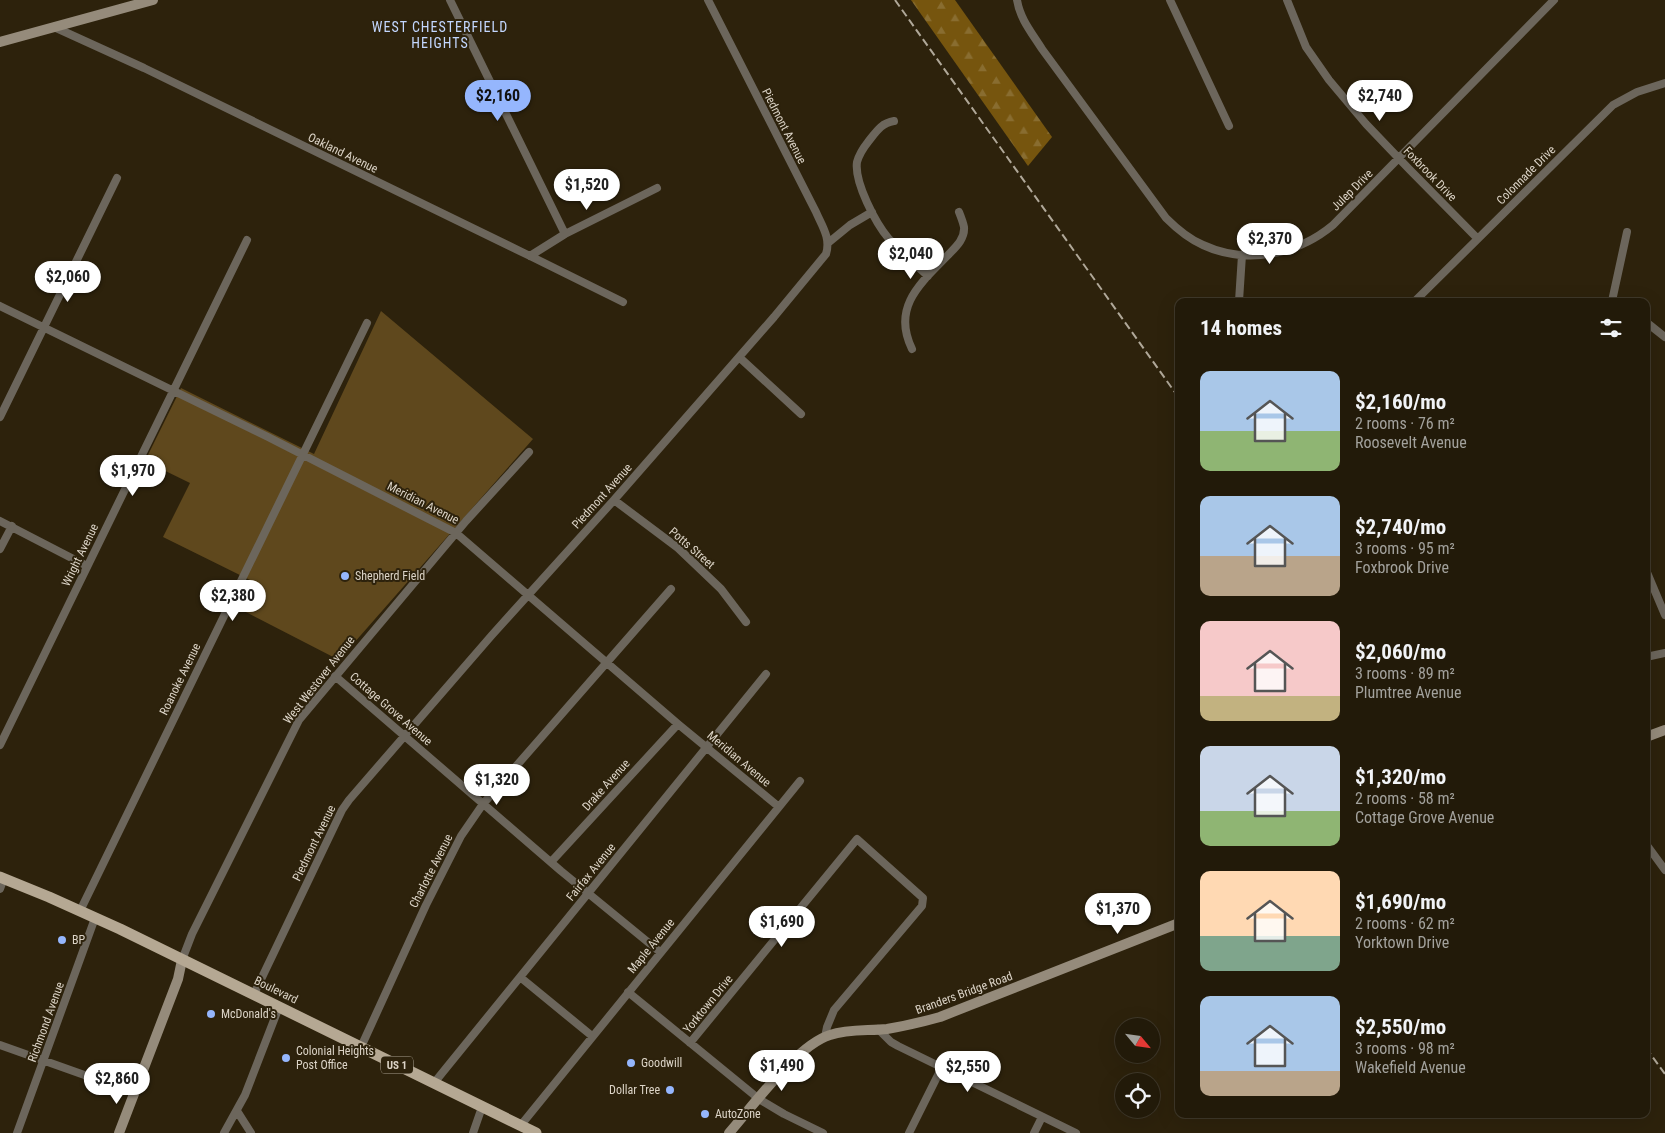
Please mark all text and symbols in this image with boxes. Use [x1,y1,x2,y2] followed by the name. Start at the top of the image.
[372,19,508,51] district label: WEST CHESTERFIELD HEIGHTS
[457,80,539,122] pin: $2,160
[1339,80,1421,122] pin: $2,740
[476,86,520,105] text: $2,160
[759,86,809,166] street label: Piedmont Avenue
[1358,86,1402,105] text: $2,740
[306,130,381,176] street label: Oakland Avenue
[1494,142,1559,207] street label: Colonnade Drive
[1400,144,1460,204] street label: Foxbrook Drive
[1328,166,1376,214] street label: Julep Drive
[546,168,628,211] pin: $1,520
[565,175,609,194] text: $1,520
[1229,222,1311,265] pin: $2,370
[1248,229,1292,248] text: $2,370
[870,238,952,280] pin: $2,040
[889,244,933,263] text: $2,040
[27,260,109,303] pin: $2,060
[46,267,90,286] text: $2,060
[1597,314,1625,342] icon: filters
[1200,316,1282,340] text: 14 homes
[1355,390,1446,414] text: $2,160/mo
[1240,391,1300,451] icon: home
[1355,414,1455,433] text: 2 rooms · 76 m²
[1355,433,1467,452] text: Roosevelt Avenue
[92,454,174,497] pin: $1,970
[569,460,635,531] street label: Piedmont Avenue
[111,461,155,480] text: $1,970
[385,479,462,527] street label: Meridian Avenue
[1355,515,1446,539] text: $2,740/mo
[1240,516,1300,576] icon: home
[59,521,101,589] street label: Wright Avenue
[666,524,718,572] street label: Potts Street
[1355,539,1455,558] text: 3 rooms · 95 m²
[1355,558,1449,577] text: Foxbrook Drive
[355,569,425,583] place label: Shepherd Field
[339,570,351,582] marker: Shepherd Field
[192,580,274,622] pin: $2,380
[211,586,255,605] text: $2,380
[280,633,358,727] street label: West Westover Avenue
[157,640,204,717] street label: Roanoke Avenue
[1355,640,1446,664] text: $2,060/mo
[1240,641,1300,701] icon: home
[1355,664,1455,683] text: 3 rooms · 89 m²
[347,669,435,749] street label: Cottage Grove Avenue
[1355,683,1462,702] text: Plumtree Avenue
[704,728,774,790] street label: Meridian Avenue
[579,756,633,814] street label: Drake Avenue
[456,764,538,806] pin: $1,320
[1355,765,1446,789] text: $1,320/mo
[1240,766,1300,826] icon: home
[475,770,519,789] text: $1,320
[1355,789,1455,808] text: 2 rooms · 58 m²
[290,802,339,883] street label: Piedmont Avenue
[1355,808,1494,827] text: Cottage Grove Avenue
[406,831,456,910] street label: Charlotte Avenue
[564,840,619,904] street label: Fairfax Avenue
[1355,890,1446,914] text: $1,690/mo
[1240,891,1300,951] icon: home
[1077,892,1159,935] pin: $1,370
[1096,899,1140,918] text: $1,370
[741,906,823,948] pin: $1,690
[760,912,804,931] text: $1,690
[1355,914,1455,933] text: 2 rooms · 62 m²
[625,916,678,976] street label: Maple Avenue
[72,933,86,947] place label: BP
[1355,933,1449,952] text: Yorktown Drive
[56,934,68,946] marker: BP
[914,969,1014,1017] street label: Branders Bridge Road
[680,972,736,1036] street label: Yorktown Drive
[252,973,300,1007] street label: Boulevard
[25,980,67,1064] street label: Richmond Avenue
[221,1007,276,1021] place label: McDonald's
[205,1008,217,1020] marker: McDonald's
[1355,1015,1446,1039] text: $2,550/mo
[1240,1016,1300,1076] icon: home
[1115,1018,1160,1062] north arrow
[1115,1018,1160,1118] map controls
[1355,1039,1455,1058] text: 3 rooms · 98 m²
[296,1044,374,1072] place label: Colonial Heights Post Office
[741,1050,823,1092] pin: $1,490
[927,1050,1009,1093] pin: $2,550
[280,1052,292,1064] marker: Colonial Heights Post Office
[381,1056,413,1074] road number: US 1
[641,1056,682,1070] place label: Goodwill
[760,1056,804,1075] text: $1,490
[625,1057,637,1069] marker: Goodwill
[946,1057,990,1076] text: $2,550
[1355,1058,1466,1077] text: Wakefield Avenue
[76,1062,158,1105] pin: $2,860
[95,1069,139,1088] text: $2,860
[1115,1073,1160,1118] button: locate
[609,1083,660,1097] place label: Dollar Tree
[664,1084,676,1096] marker: Dollar Tree
[715,1107,761,1121] place label: AutoZone
[699,1108,711,1120] marker: AutoZone

